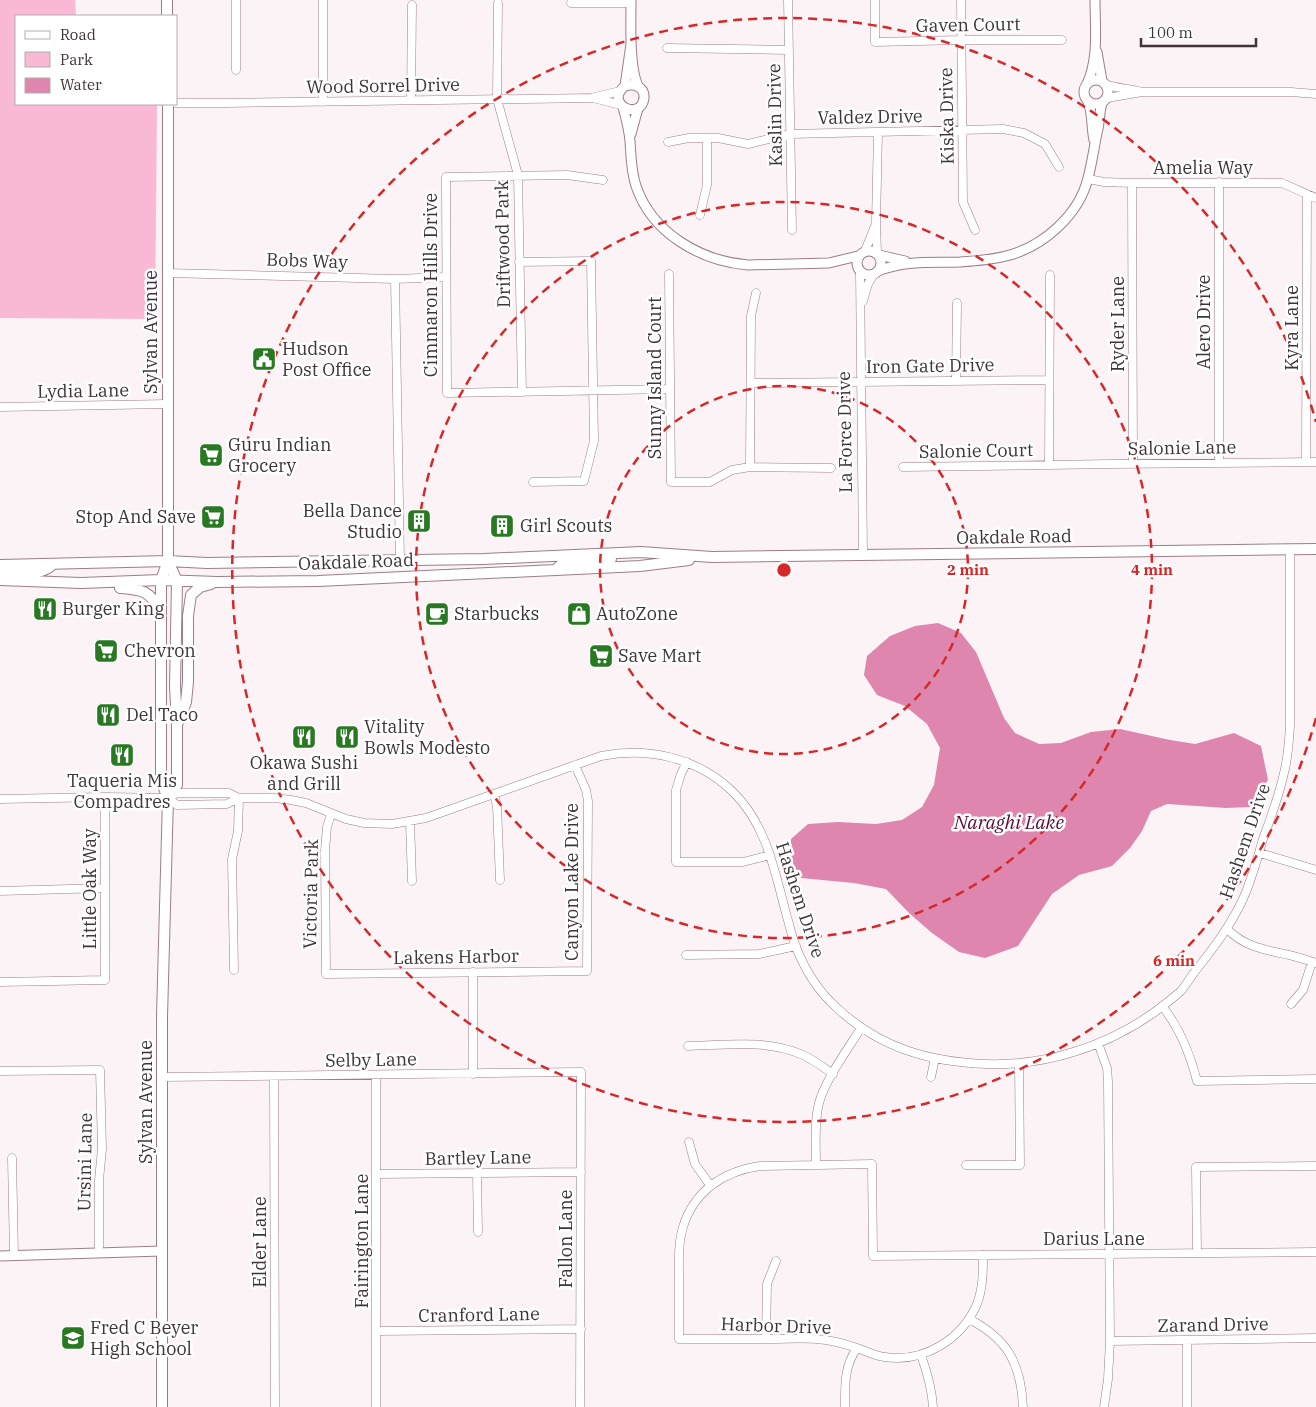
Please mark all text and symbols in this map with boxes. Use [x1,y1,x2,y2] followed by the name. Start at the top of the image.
[915,12,1021,37] street label: Gaven Court
[15,15,178,105] legend
[1141,15,1256,47] scale bar
[1148,23,1193,42] text: 100 m
[60,25,96,44] text: Road
[60,50,93,69] text: Park
[762,63,787,167] street label: Kaslin Drive
[934,67,959,165] street label: Kiska Drive
[306,73,460,98] street label: Wood Sorrel Drive
[60,75,102,94] text: Water
[817,104,923,129] street label: Valdez Drive
[1153,156,1253,179] street label: Amelia Way
[490,179,515,308] street label: Driftwood Park
[419,193,442,377] street label: Cimmaron Hills Drive
[266,248,349,273] street label: Bobs Way
[139,270,162,394] street label: Sylvan Avenue
[1192,275,1215,369] street label: Alero Drive
[1106,276,1129,372] street label: Ryder Lane
[1280,285,1303,371] street label: Kyra Lane
[643,297,666,459] street label: Sunny Island Court
[282,337,371,381] place label: Hudson Post Office
[251,346,277,372] public building icon: Hudson Post Office
[866,353,994,378] street label: Iron Gate Drive
[832,371,857,493] street label: La Force Drive
[37,378,129,403] street label: Lydia Lane
[228,433,331,477] place label: Guru Indian Grocery
[1127,435,1237,460] street label: Salonie Lane
[919,438,1033,463] street label: Salonie Court
[198,442,224,468] supermarket icon: Guru Indian Grocery
[303,499,402,543] place label: Bella Dance Studio
[200,504,226,530] supermarket icon: Stop And Save
[75,505,196,528] place label: Stop And Save
[406,508,432,534] building icon: Bella Dance Studio
[489,513,515,539] building icon: Girl Scouts
[520,514,612,537] place label: Girl Scouts
[956,524,1072,549] street label: Oakdale Road
[298,548,414,575] street label: Oakdale Road
[947,560,989,579] text: 2 min
[1131,560,1173,579] text: 4 min
[775,561,793,579] centre of rings
[32,596,58,622] restaurant icon: Burger King
[62,597,164,620] place label: Burger King
[424,601,450,627] cafe icon: Starbucks
[566,601,592,627] shop icon: AutoZone
[454,602,539,625] place label: Starbucks
[596,602,678,625] place label: AutoZone
[93,638,119,664] supermarket icon: Chevron
[124,639,196,662] place label: Chevron
[588,643,614,669] supermarket icon: Save Mart
[618,644,701,667] place label: Save Mart
[95,702,121,728] restaurant icon: Del Taco
[126,703,198,726] place label: Del Taco
[364,715,490,759] place label: Vitality Bowls Modesto
[291,724,317,750] restaurant icon: Okawa Sushi and Grill
[334,724,360,750] restaurant icon: Vitality Bowls Modesto
[109,742,135,768] restaurant icon: Taqueria Mis Compadres
[250,751,358,795] place label: Okawa Sushi and Grill
[67,769,177,813] place label: Taqueria Mis Compadres
[1214,780,1275,902] street label: Hashem Drive
[560,803,583,961] street label: Canyon Lake Drive
[953,810,1065,834] water label: Naraghi Lake
[78,828,101,950] street label: Little Oak Way
[298,838,323,949] street label: Victoria Park
[771,839,830,961] street label: Hashem Drive
[393,944,519,969] street label: Lakens Harbor
[1153,951,1195,970] text: 6 min
[134,1040,157,1164] street label: Sylvan Avenue
[325,1047,417,1072] street label: Selby Lane
[72,1112,97,1212] street label: Ursini Lane
[424,1145,532,1170] street label: Bartley Lane
[350,1174,373,1308] street label: Fairington Lane
[554,1190,577,1288] street label: Fallon Lane
[248,1196,271,1288] street label: Elder Lane
[1043,1227,1145,1250] street label: Darius Lane
[418,1302,540,1327] street label: Cranford Lane
[720,1312,832,1339] street label: Harbor Drive
[1157,1312,1269,1337] street label: Zarand Drive
[90,1316,198,1360] place label: Fred C Beyer High School
[60,1325,86,1351] school or university icon: Fred C Beyer High School

